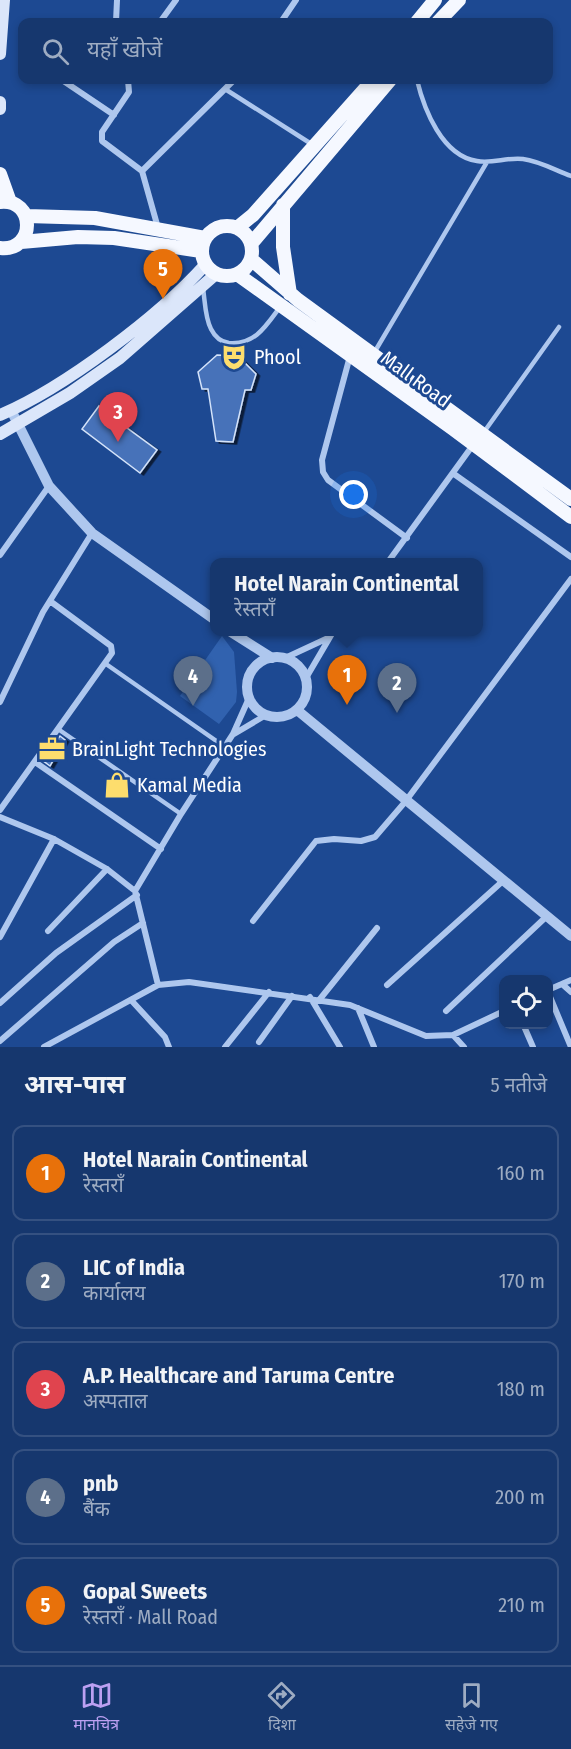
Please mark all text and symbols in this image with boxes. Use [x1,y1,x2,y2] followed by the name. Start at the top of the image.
[18,18,553,84] search box
[39,35,72,68] icon: search
[87,36,162,63] text: यहाँ खोजें
[144,250,182,299] pin: 5
[219,342,249,372] theatre icon: Phool
[254,345,301,369] place label: Phool
[376,346,456,412] street label: Mall Road
[98,392,138,442] pin: 3
[339,480,368,509] your location
[210,558,483,636] popup
[234,570,459,597] text: Hotel Narain Continental
[234,597,275,621] text: रेस्तराँ
[174,656,212,706] pin: 4
[328,656,366,705] pin: 1
[378,664,416,713] pin: 2
[37,734,67,764] office icon: BrainLight Technologies
[72,737,267,761] place label: BrainLight Technologies
[102,770,132,800] shop icon: Kamal Media
[137,773,242,797] place label: Kamal Media
[499,975,553,1029] map controls
[499,975,553,1029] button: locate
[24,1069,126,1100] text: आस-पास
[491,1073,547,1097] text: 5 नतीजे
[83,1146,308,1173] text: Hotel Narain Continental
[41,1161,50,1185] text: 1
[497,1161,545,1185] text: 160 m
[83,1173,124,1197] text: रेस्तराँ
[83,1254,185,1281] text: LIC of India
[41,1269,50,1293] text: 2
[499,1269,545,1293] text: 170 m
[83,1281,145,1305] text: कार्यालय
[83,1362,394,1389] text: A.P. Healthcare and Taruma Centre
[41,1377,50,1401] text: 3
[497,1377,545,1401] text: 180 m
[83,1389,148,1413] text: अस्पताल
[83,1470,118,1497] text: pnb
[40,1485,51,1509] text: 4
[495,1485,545,1509] text: 200 m
[83,1497,110,1521] text: बैंक
[83,1578,207,1605] text: Gopal Sweets
[41,1593,50,1617] text: 5
[498,1593,545,1617] text: 210 m
[83,1605,218,1629] text: रेस्तराँ · Mall Road
[73,1679,119,1737] tab: मानचित्र
[265,1679,298,1737] tab: दिशा
[445,1679,498,1737] tab: सहेजे गए

